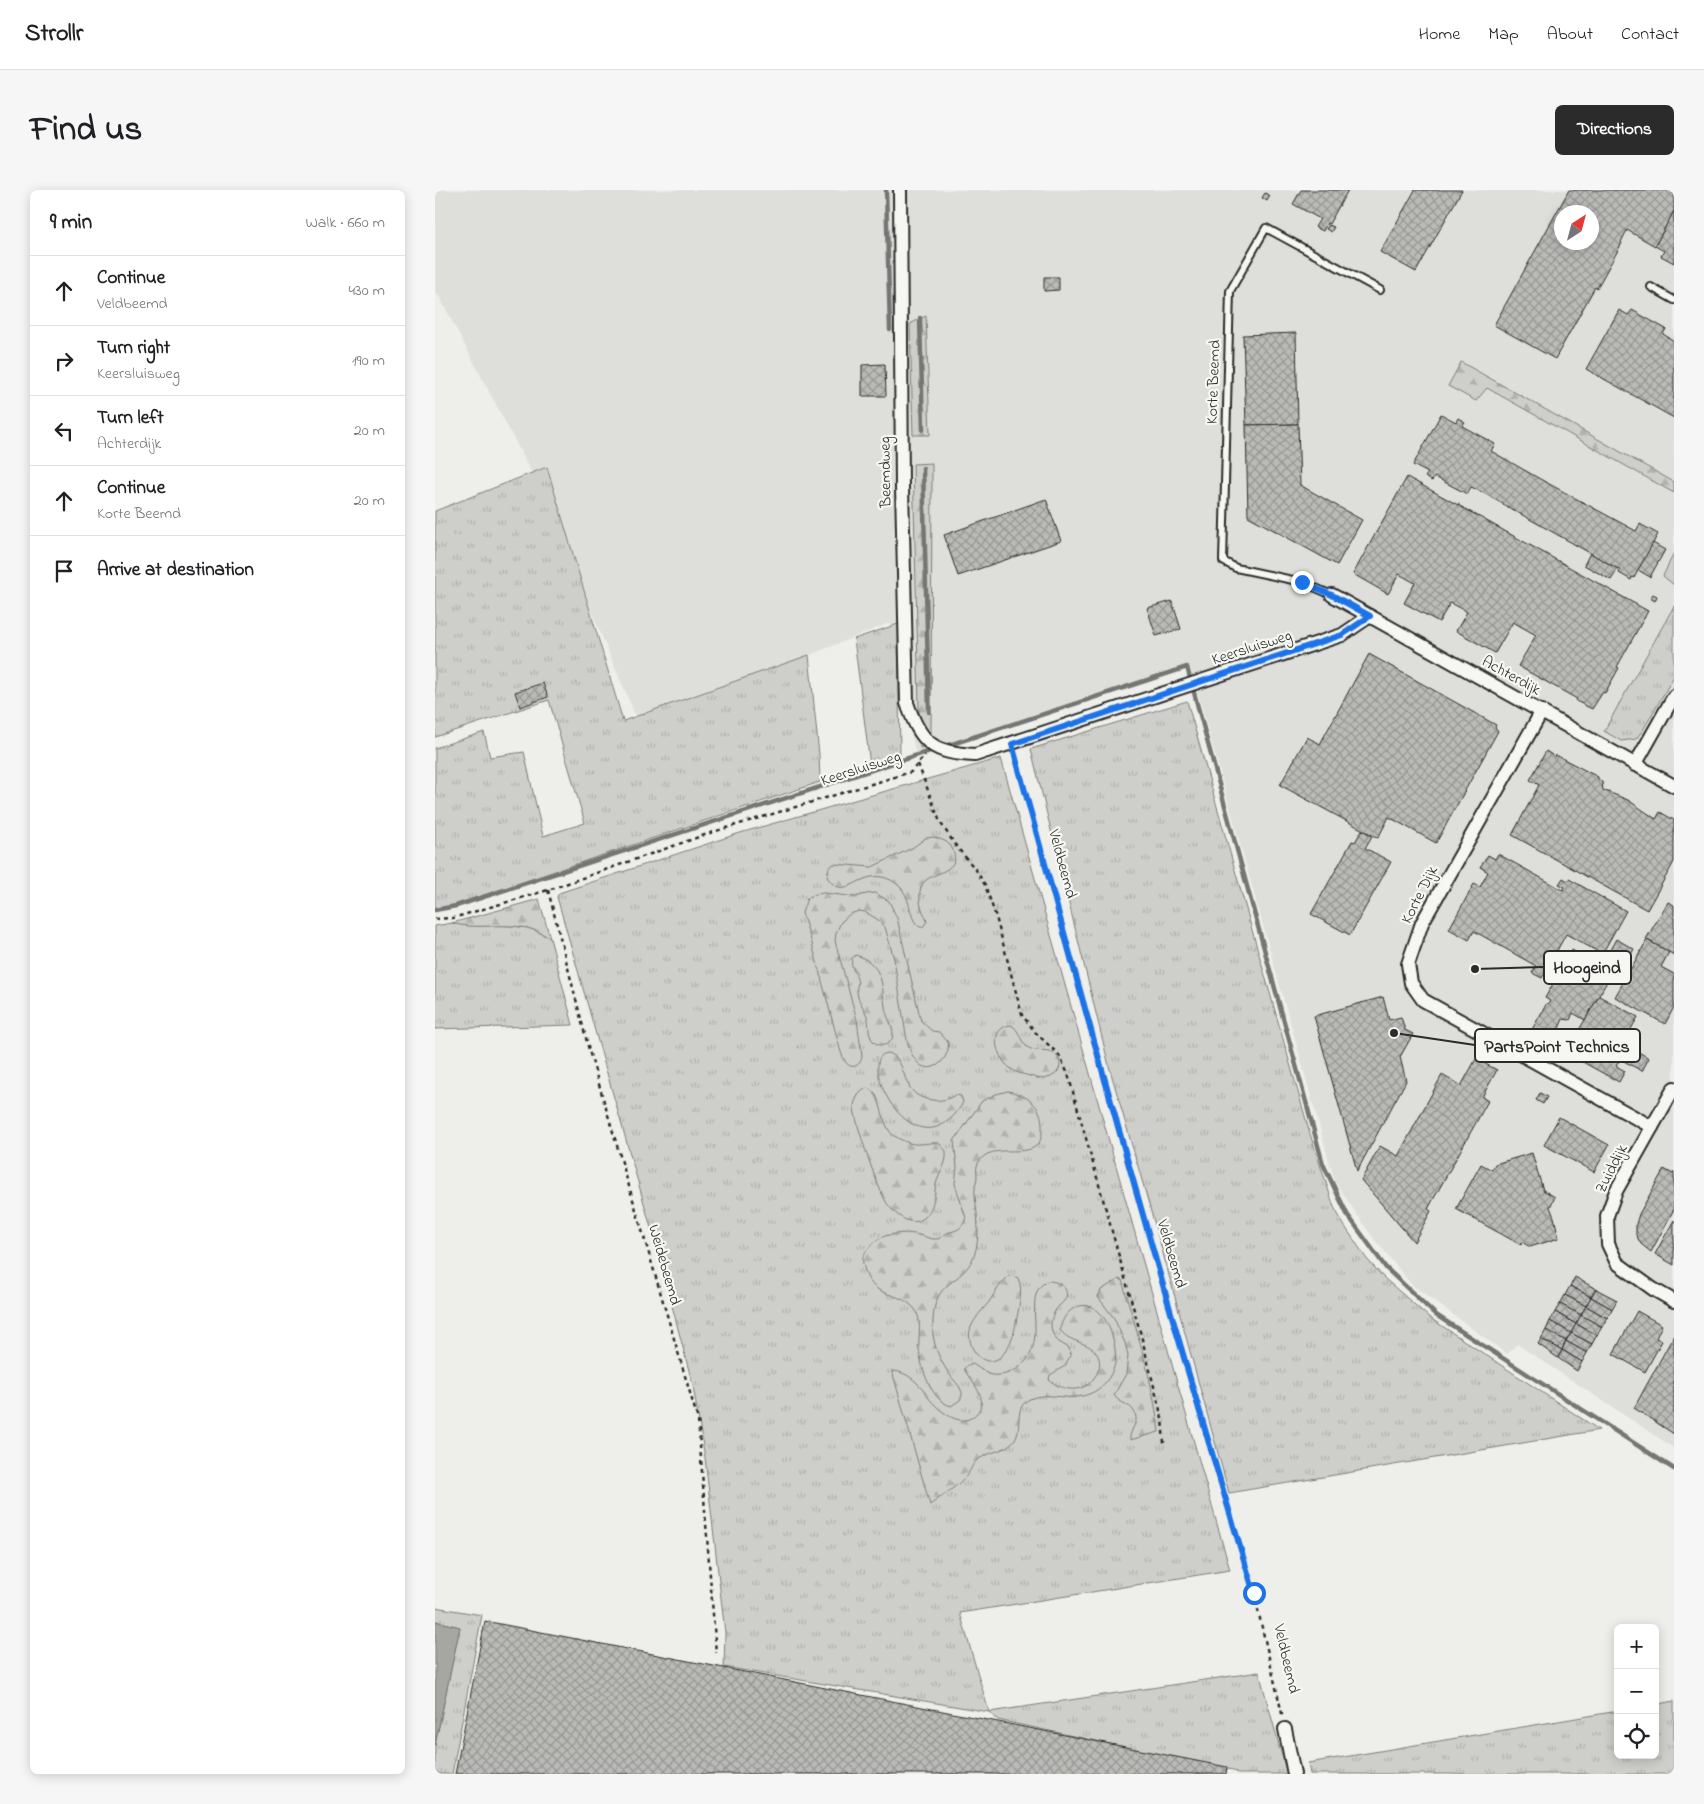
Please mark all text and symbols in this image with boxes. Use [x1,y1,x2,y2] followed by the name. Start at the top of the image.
[25,17,83,52] text: Strollr
[1419,22,1460,48] text: Home
[1488,22,1519,48] text: Map
[1547,22,1593,48] text: About
[1621,22,1679,48] text: Contact
[30,105,142,156] text: Find us
[1555,105,1674,155] button: Directions
[1554,205,1599,250] north arrow
[50,208,92,238] text: 9 min
[305,211,385,235] text: Walk · 660 m
[97,265,165,292] text: Continue
[50,277,78,305] icon: ahead
[348,279,385,303] text: 430 m
[97,292,168,316] text: Veldbeemd
[97,335,170,362] text: Turn right
[1201,340,1227,424] street label: Korte Beemd
[50,347,78,375] icon: right
[352,349,385,373] text: 190 m
[97,362,180,386] text: Keersluisweg
[97,405,164,432] text: Turn left
[50,417,78,445] icon: left
[354,419,385,443] text: 20 m
[97,432,161,456] text: Achterdijk
[873,436,899,509] street label: Beemdweg
[97,475,165,502] text: Continue
[50,487,78,515] icon: ahead
[354,489,385,513] text: 20 m
[97,502,181,526] text: Korte Beemd
[50,557,78,585] icon: arrive
[97,557,254,584] text: Arrive at destination
[1291,571,1314,594] route end
[1209,624,1295,672] street label: Keersluisweg
[1477,650,1546,703] street label: Achterdijk
[818,745,904,793] street label: Keersluisweg
[1041,826,1083,901] street label: Veldbeemd
[1395,861,1445,928] street label: Korte Dijk
[1544,951,1631,984] callout: Hoogeind
[1553,956,1622,983] text: Hoogeind
[1475,1029,1640,1062] callout: PartsPoint Technics
[1484,1035,1630,1061] text: PartsPoint Technics
[1589,1139,1635,1198] street label: Zuiddijk
[1149,1216,1192,1291] street label: Veldbeemd
[641,1222,687,1308] street label: Weidebeemd
[1243,1582,1266,1605] route start
[1266,1621,1306,1696] street label: Veldbeemd
[1614,1624,1659,1759] map controls
[1614,1624,1659,1669] button: +
[1614,1669,1659,1714] button: −
[1614,1714,1659,1759] button: locate

